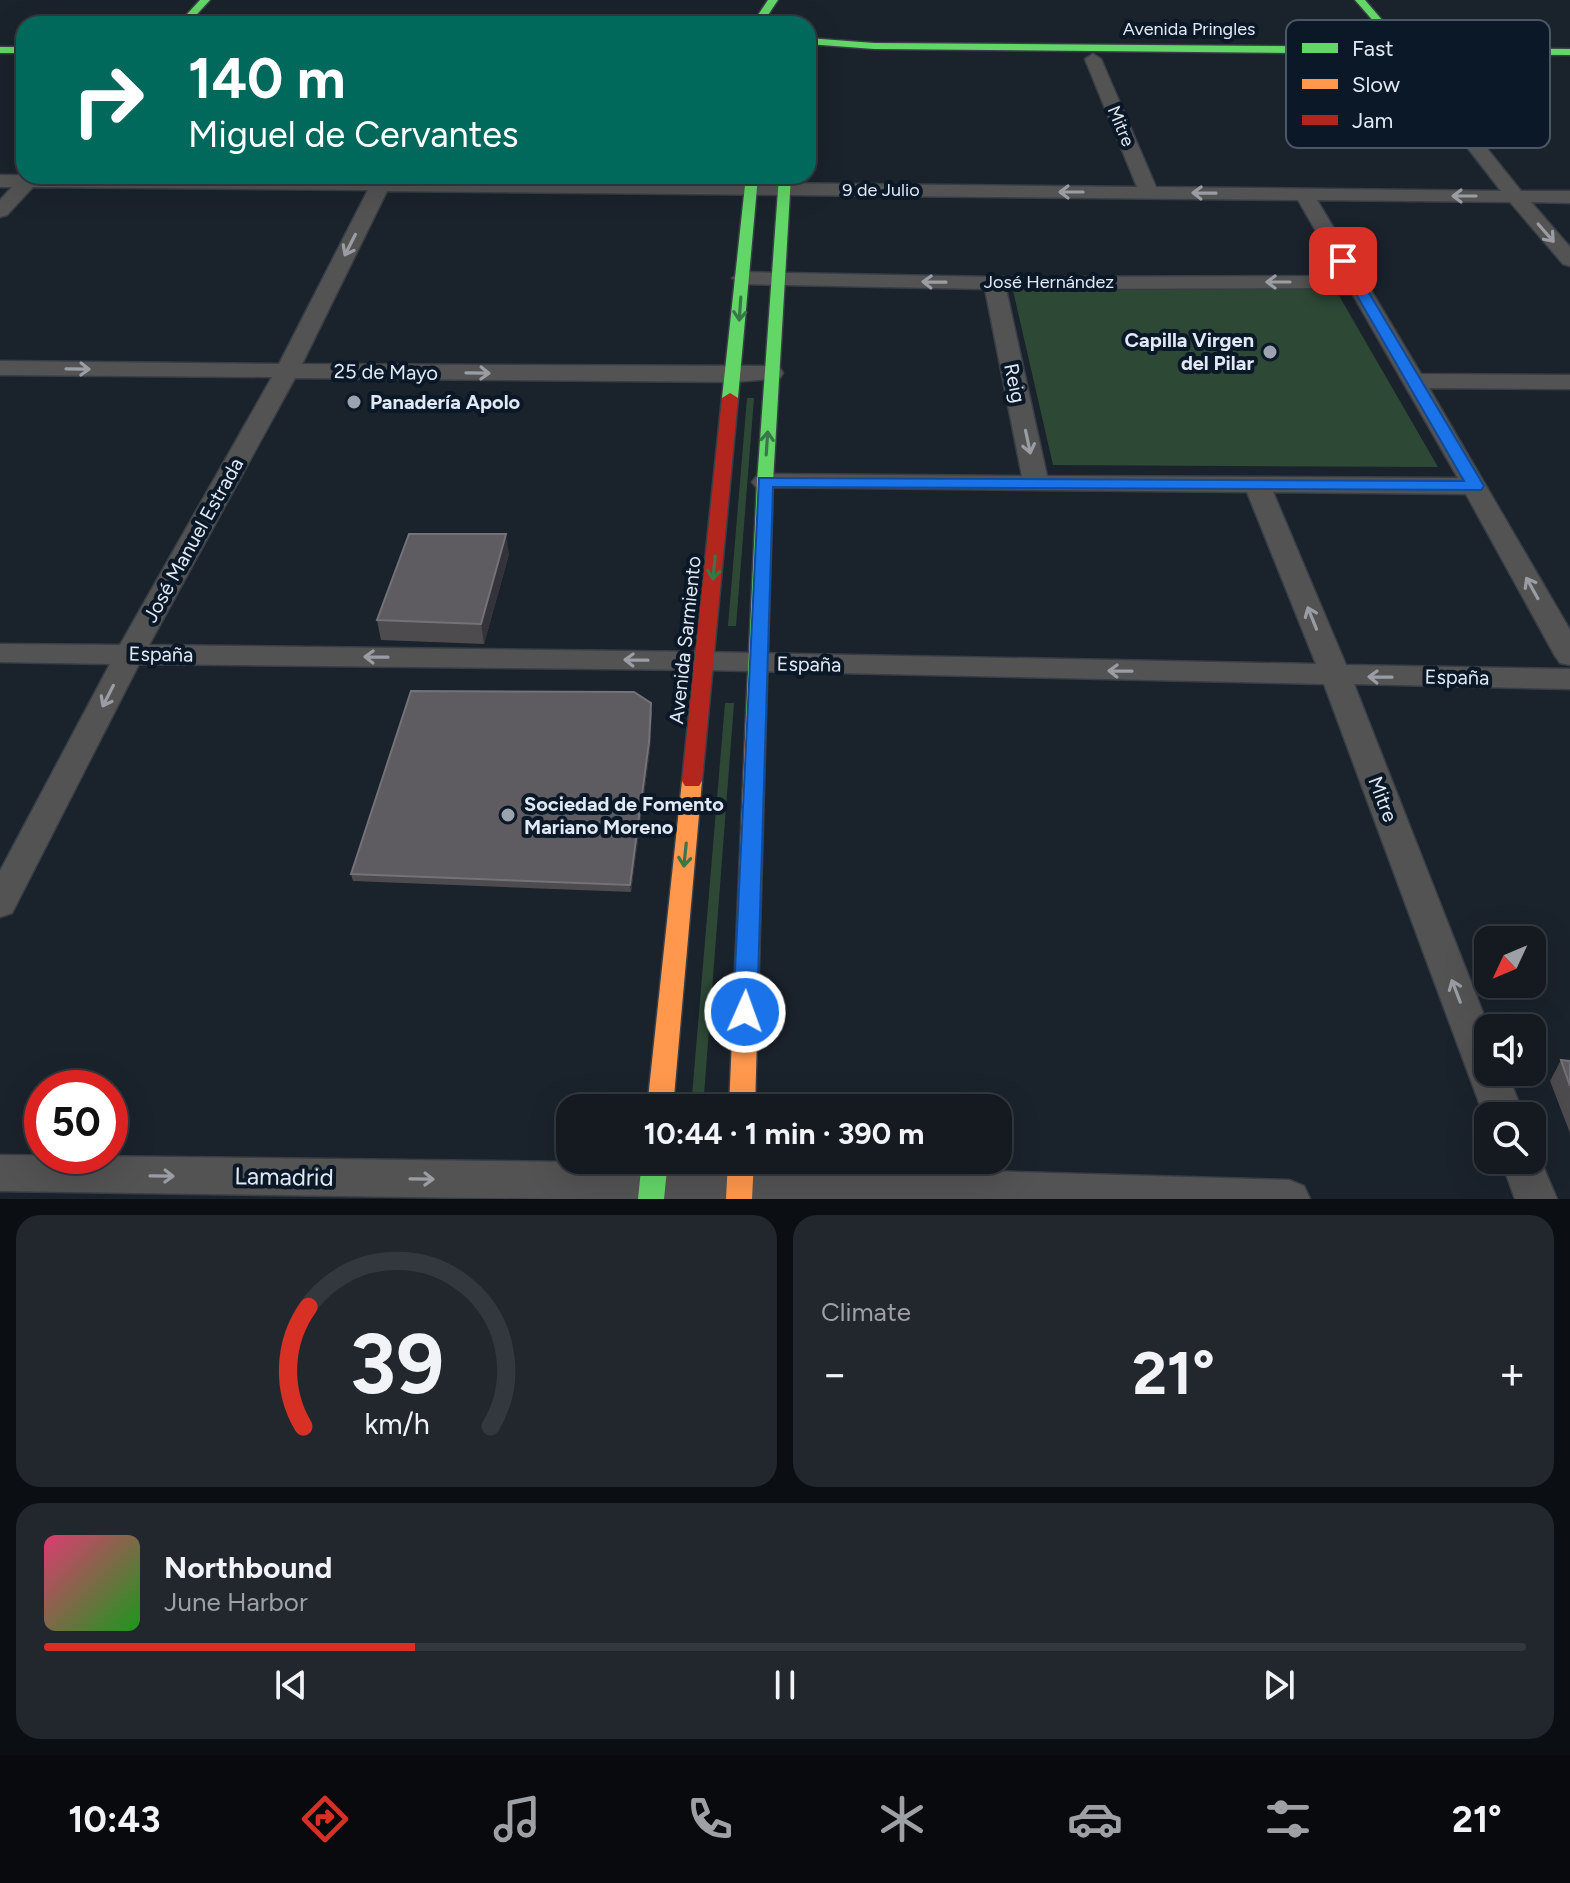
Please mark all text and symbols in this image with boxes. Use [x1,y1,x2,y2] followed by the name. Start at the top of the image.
[1123,18,1255,40] street label: Avenida Pringles
[1286,20,1550,148] legend
[1352,35,1394,62] text: Fast
[188,45,346,112] text: 140 m
[56,48,160,152] icon: right
[1352,71,1401,98] text: Slow
[1103,102,1139,150] street label: Mitre
[1352,107,1393,134] text: Jam
[188,113,519,156] text: Miguel de Cervantes
[842,179,920,201] street label: 9 de Julio
[1058,184,1085,200] one-way arrow
[1191,186,1218,201] one-way arrow
[1451,188,1478,204] one-way arrow
[1537,222,1555,242] one-way arrow
[1309,227,1377,295] pin
[342,233,357,257] one-way arrow
[1321,239,1365,283] icon: arrive
[984,271,1114,293] street label: José Hernández
[921,274,948,289] one-way arrow
[1265,274,1292,290] one-way arrow
[732,295,747,322] one-way arrow
[1125,328,1254,375] place label: Capilla Virgen del Pilar
[1261,343,1279,361] marker: Capilla Virgen del Pilar
[334,359,438,385] street label: 25 de Mayo
[64,361,91,376] one-way arrow
[999,361,1031,405] street label: Reig
[464,365,491,380] one-way arrow
[370,390,521,414] place label: Panadería Apolo
[345,393,363,411] marker: Panadería Apolo
[1021,428,1036,454] one-way arrow
[760,430,775,456] one-way arrow
[138,454,248,626] street label: José Manuel Estrada
[707,554,722,581] one-way arrow
[664,555,706,725] street label: Avenida Sarmiento
[1524,577,1540,600] one-way arrow
[1303,606,1318,631] one-way arrow
[129,641,193,667] street label: España
[363,649,390,664] one-way arrow
[777,651,841,677] street label: España
[623,652,650,668] one-way arrow
[1107,663,1134,679] one-way arrow
[1425,664,1489,690] street label: España
[1367,669,1394,684] one-way arrow
[99,684,115,708] one-way arrow
[1363,773,1403,825] street label: Mitre
[524,792,724,839] place label: Sociedad de Fomento Mariano Moreno
[499,806,517,824] marker: Sociedad de Fomento Mariano Moreno
[678,841,693,868] one-way arrow
[1474,926,1546,998] north arrow
[1474,926,1546,1174] map controls
[703,970,787,1054] position arrow
[1448,979,1462,1004] one-way arrow
[1474,1014,1546,1086] button: sound
[24,1070,128,1174] speed limit sign: 50
[1474,1102,1546,1174] button: search
[644,1115,924,1152] text: 10:44 · 1 min · 390 m
[234,1161,334,1192] street label: Lamadrid
[148,1168,175,1183] one-way arrow
[408,1171,435,1187] one-way arrow
[821,1296,911,1328] text: Climate
[349,1314,444,1414] text: 39
[1132,1337,1215,1409] text: 21°
[821,1347,848,1400] text: −
[1499,1347,1526,1400] text: +
[364,1407,429,1441] text: km/h
[164,1549,332,1586] text: Northbound
[164,1586,308,1618] text: June Harbor
[269,1663,313,1707] icon: previous
[763,1663,807,1707] icon: pause
[1257,1663,1301,1707] icon: next
[297,1791,353,1847] icon: directions
[489,1791,545,1847] icon: music
[682,1791,738,1847] icon: phone
[874,1791,930,1847] icon: climate
[1067,1791,1123,1847] icon: car
[1260,1791,1316,1847] icon: filters
[68,1798,160,1841] text: 10:43
[1452,1798,1502,1841] text: 21°

